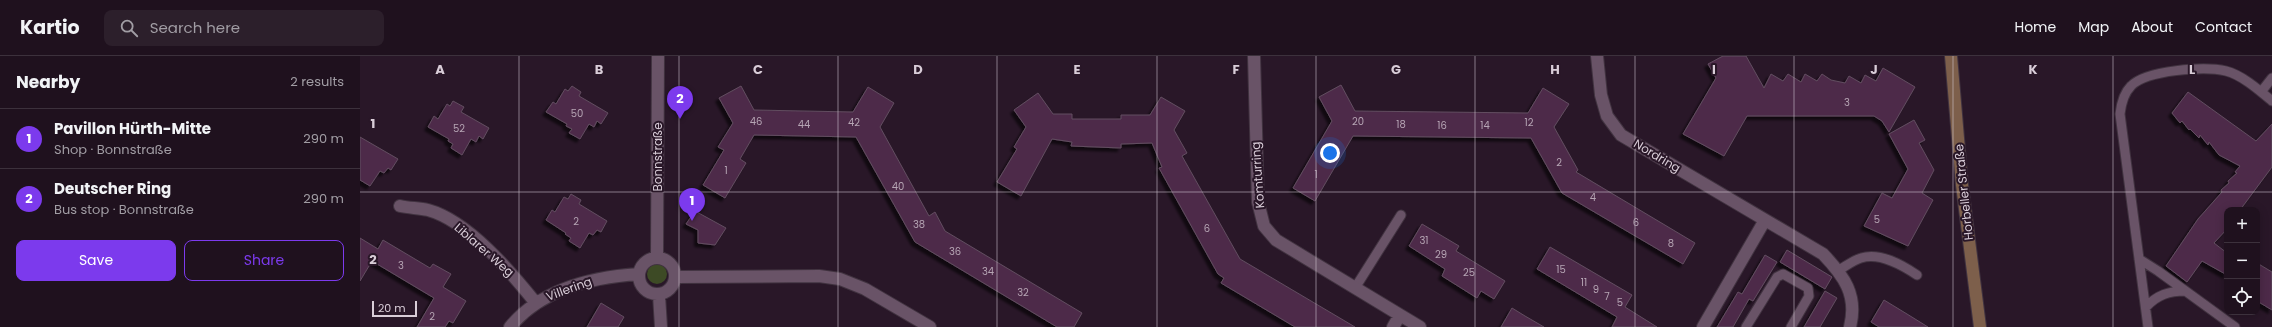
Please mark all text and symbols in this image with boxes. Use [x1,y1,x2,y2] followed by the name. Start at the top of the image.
[104,10,384,46] search box
[20,14,80,41] text: Kartio
[118,17,140,39] icon: search
[150,17,240,38] text: Search here
[2014,17,2056,37] text: Home
[2078,17,2109,37] text: Map
[2131,17,2173,37] text: About
[2195,17,2252,37] text: Contact
[435,60,445,79] text: A
[595,60,604,79] text: B
[753,60,763,79] text: C
[913,60,923,79] text: D
[1073,60,1081,79] text: E
[1232,60,1240,79] text: F
[1391,60,1401,79] text: G
[1550,60,1560,79] text: H
[1712,60,1716,79] text: I
[1870,60,1878,79] text: J
[2028,60,2038,79] text: K
[2189,60,2195,79] text: L
[16,70,80,94] text: Nearby
[290,72,344,91] text: 2 results
[667,86,693,119] pin: 2
[1844,95,1850,110] house number: 3
[571,106,583,121] house number: 50
[371,114,375,133] text: 1
[750,114,762,129] house number: 46
[1352,114,1364,129] house number: 20
[848,115,860,130] house number: 42
[1525,115,1534,130] house number: 12
[798,117,810,132] house number: 44
[1396,117,1406,132] house number: 18
[54,118,211,139] text: Pavillon Hürth-Mitte
[1437,118,1447,133] house number: 16
[1480,118,1490,133] house number: 14
[453,121,465,136] house number: 52
[649,122,666,192] street label: Bonnstraße
[27,129,31,148] text: 1
[303,129,344,148] text: 290 m
[1631,135,1684,176] street label: Nordring
[54,140,172,159] text: Shop · Bonnstraße
[1247,141,1268,209] street label: Komturring
[1320,143,1340,163] your location
[1950,143,1977,241] street label: Horbeller Straße
[1556,155,1562,170] house number: 2
[724,163,728,178] house number: 1
[1314,167,1318,182] house number: 1
[54,178,171,199] text: Deutscher Ring
[892,179,904,194] house number: 40
[679,188,705,221] pin: 1
[25,189,33,208] text: 2
[303,189,344,208] text: 290 m
[1590,190,1596,205] house number: 4
[54,200,194,219] text: Bus stop · Bonnstraße
[2224,207,2260,315] map controls
[2224,207,2260,243] button: +
[1874,212,1880,227] house number: 5
[573,214,579,229] house number: 2
[1633,215,1639,230] house number: 6
[913,217,925,232] house number: 38
[451,219,518,280] street label: Liblarer Weg
[1204,221,1210,236] house number: 6
[1419,233,1429,248] house number: 31
[1668,236,1674,251] house number: 8
[16,240,176,281] button: Save
[184,240,344,281] button: Share
[2224,243,2260,279] button: −
[949,244,961,259] house number: 36
[1435,247,1447,262] house number: 29
[369,250,377,269] text: 2
[398,258,404,273] house number: 3
[1556,262,1566,277] house number: 15
[982,264,994,279] house number: 34
[1463,265,1475,280] house number: 25
[544,272,594,305] street label: Villering
[1581,275,1587,290] house number: 11
[2224,279,2260,315] button: locate
[1593,282,1599,297] house number: 9
[1017,285,1029,300] house number: 32
[1604,289,1610,304] house number: 7
[1617,295,1623,310] house number: 5
[372,299,417,318] scale bar
[378,300,406,316] text: 20 m
[429,309,435,324] house number: 2

